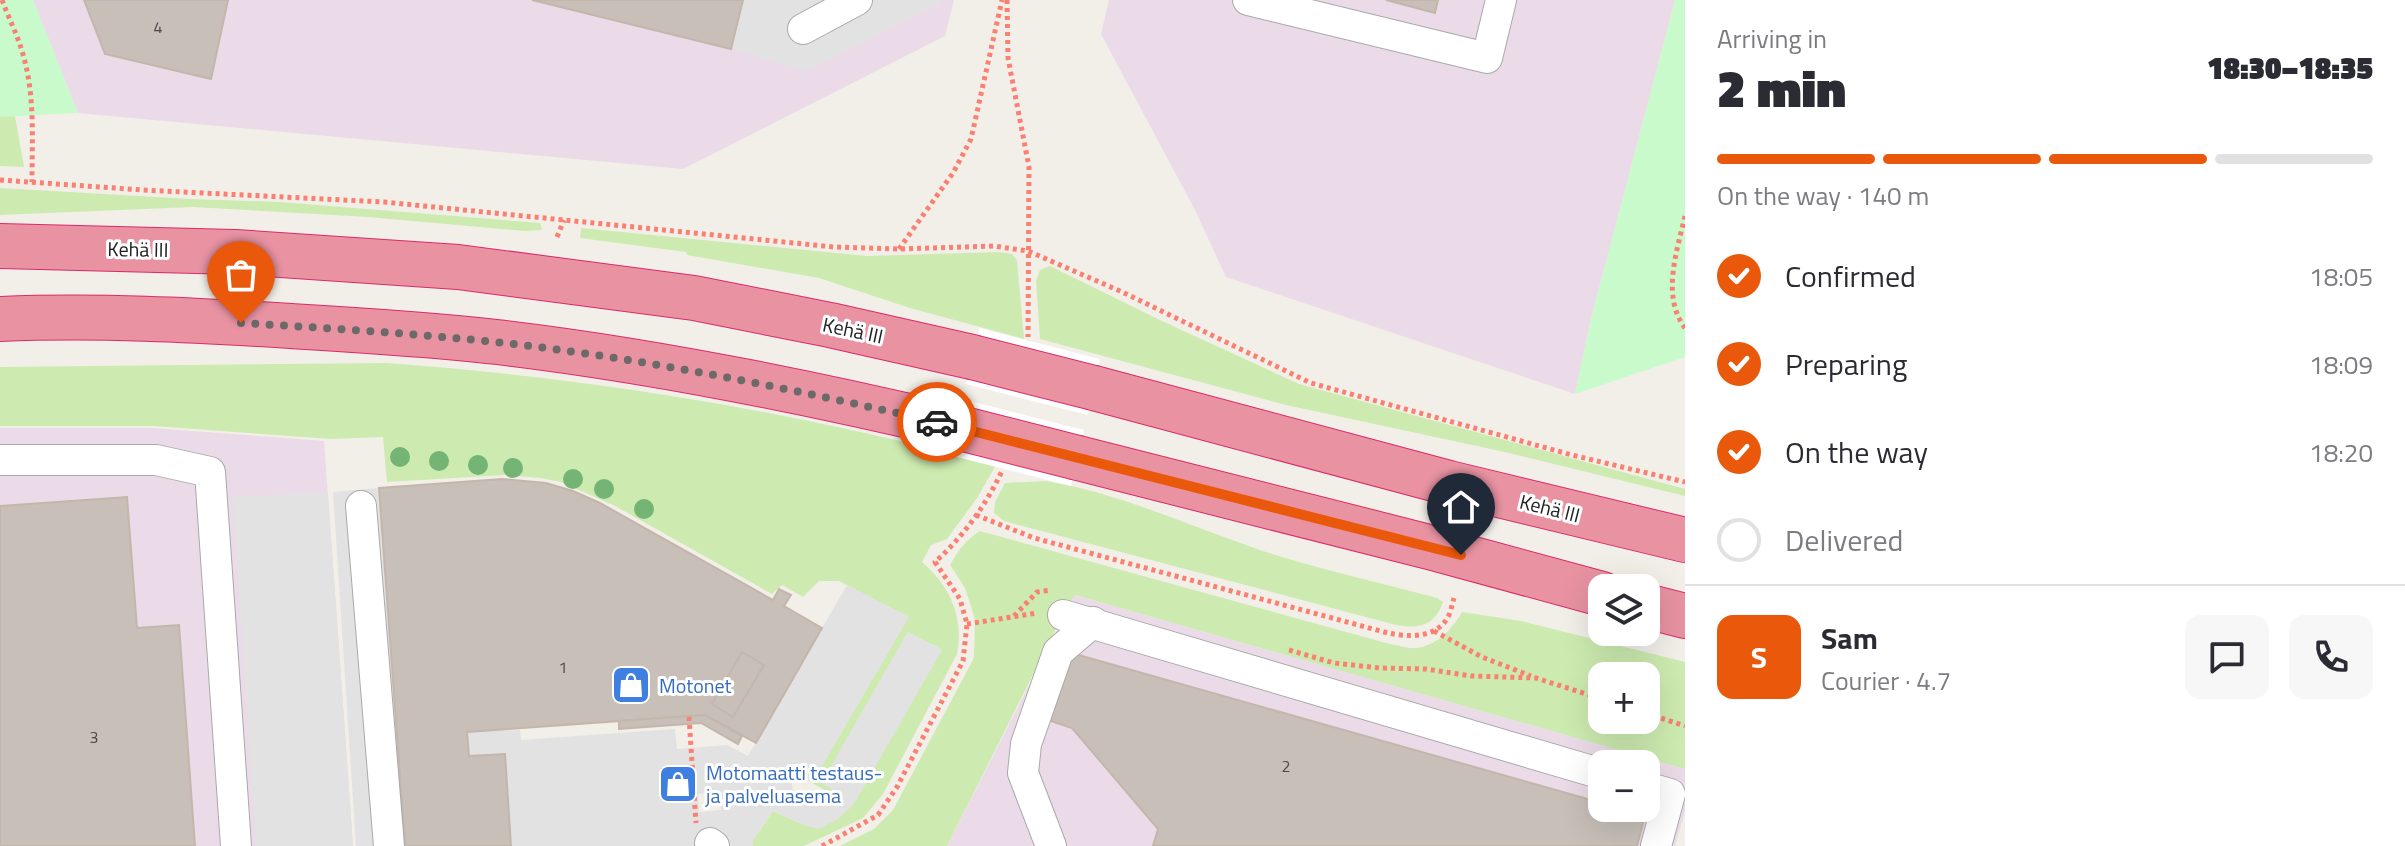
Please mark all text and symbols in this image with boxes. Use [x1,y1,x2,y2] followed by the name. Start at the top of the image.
[154,15,163,39] house number: 4
[1717,19,1827,58] text: Arriving in
[2207,45,2373,91] text: 18:30–18:35
[1717,48,1846,127] text: 2 min
[1717,176,1929,215] text: On the way · 140 m
[107,233,169,265] street label: Kehä III
[207,241,275,323] pin
[219,253,263,297] icon: bag
[1785,253,1916,299] text: Confirmed
[1717,254,1761,298] icon: check
[2309,257,2373,296] text: 18:05
[820,308,886,352] street label: Kehä III
[1785,341,1907,387] text: Preparing
[1717,342,1761,386] icon: check
[2309,345,2373,384] text: 18:09
[897,382,977,462] courier
[915,400,959,444] icon: car
[1785,429,1928,475] text: On the way
[1717,430,1761,474] icon: check
[2309,433,2373,472] text: 18:20
[1427,473,1495,555] pin
[1439,485,1483,529] icon: home
[1517,486,1583,530] street label: Kehä III
[1785,517,1903,563] text: Delivered
[1588,574,1660,822] map controls
[1588,574,1660,646] button: layers
[1821,615,1878,661] text: Sam
[2185,615,2269,699] button: chat
[2289,615,2373,699] button: phone
[1751,634,1767,680] text: S
[559,655,567,679] house number: 1
[1821,661,1951,700] text: Courier · 4.7
[1588,662,1660,734] button: +
[610,664,652,706] shop icon: Motonet
[659,670,732,701] place label: Motonet
[90,725,98,749] house number: 3
[1588,750,1660,822] button: −
[1282,754,1290,778] house number: 2
[705,757,882,811] place label: Motomaatti testaus- ja palveluasema
[657,763,699,805] shop icon: Motomaatti testaus- ja palveluasema

